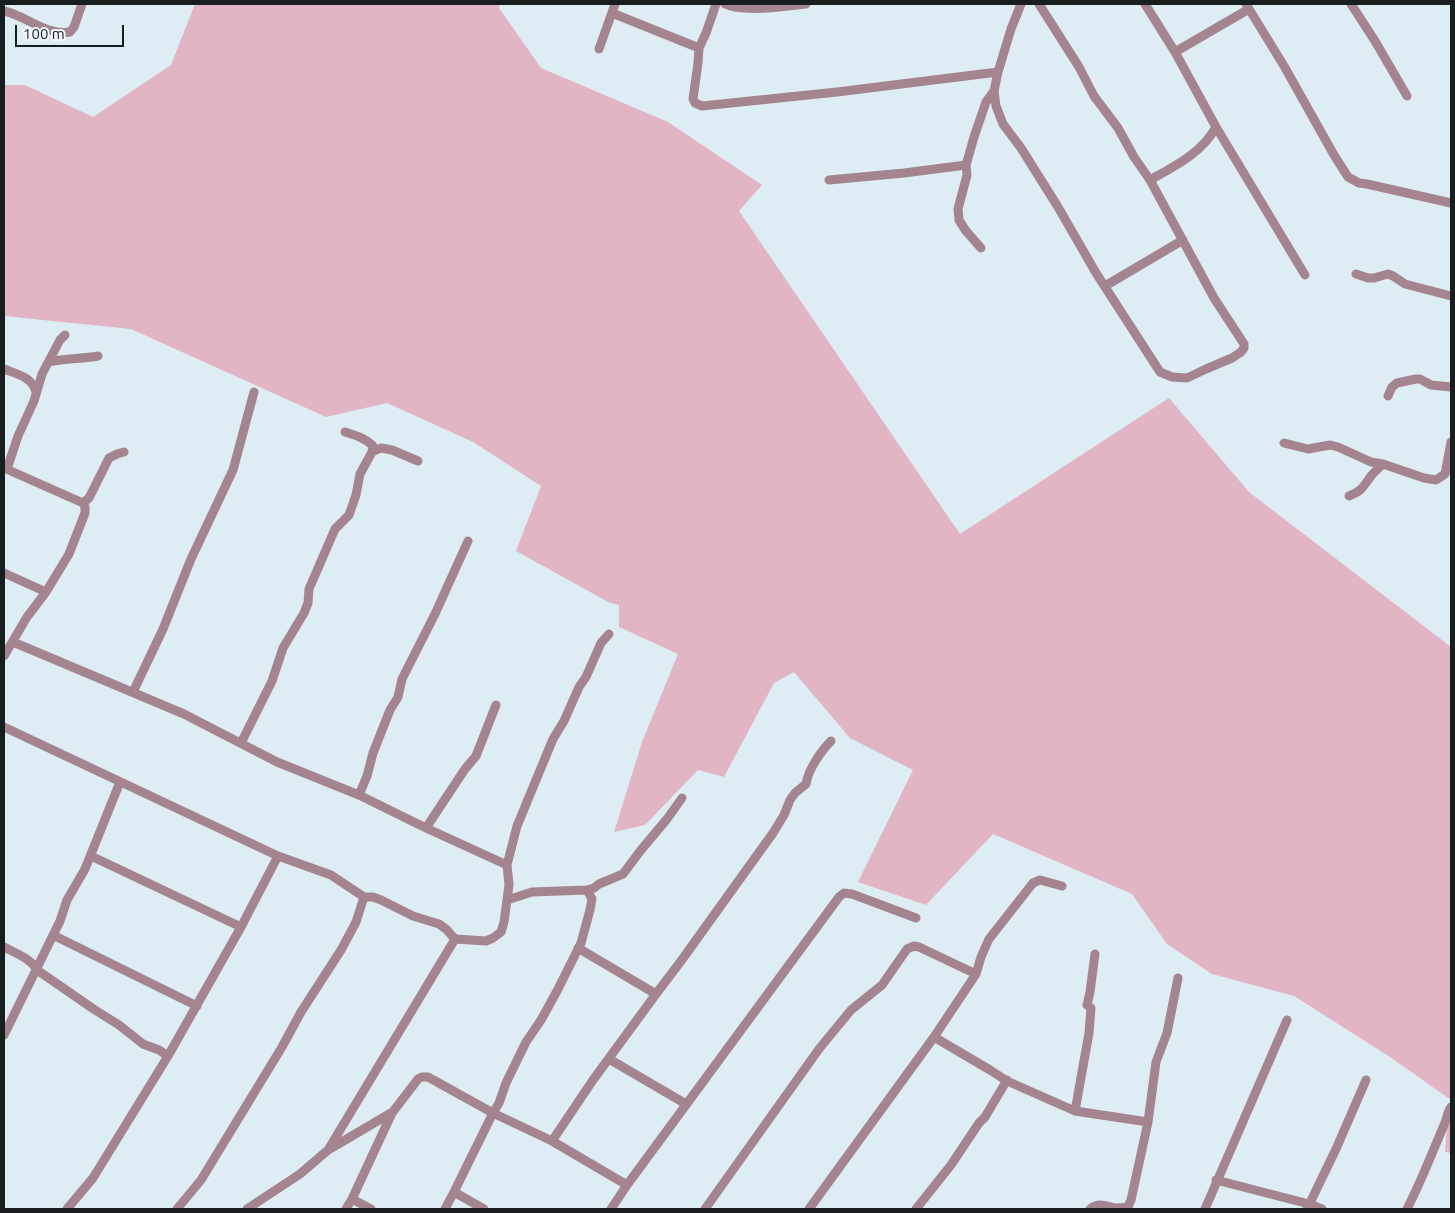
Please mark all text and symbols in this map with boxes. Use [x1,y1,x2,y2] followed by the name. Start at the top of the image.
[18,15,126,47] scale bar
[23,25,65,42] text: 100 m

